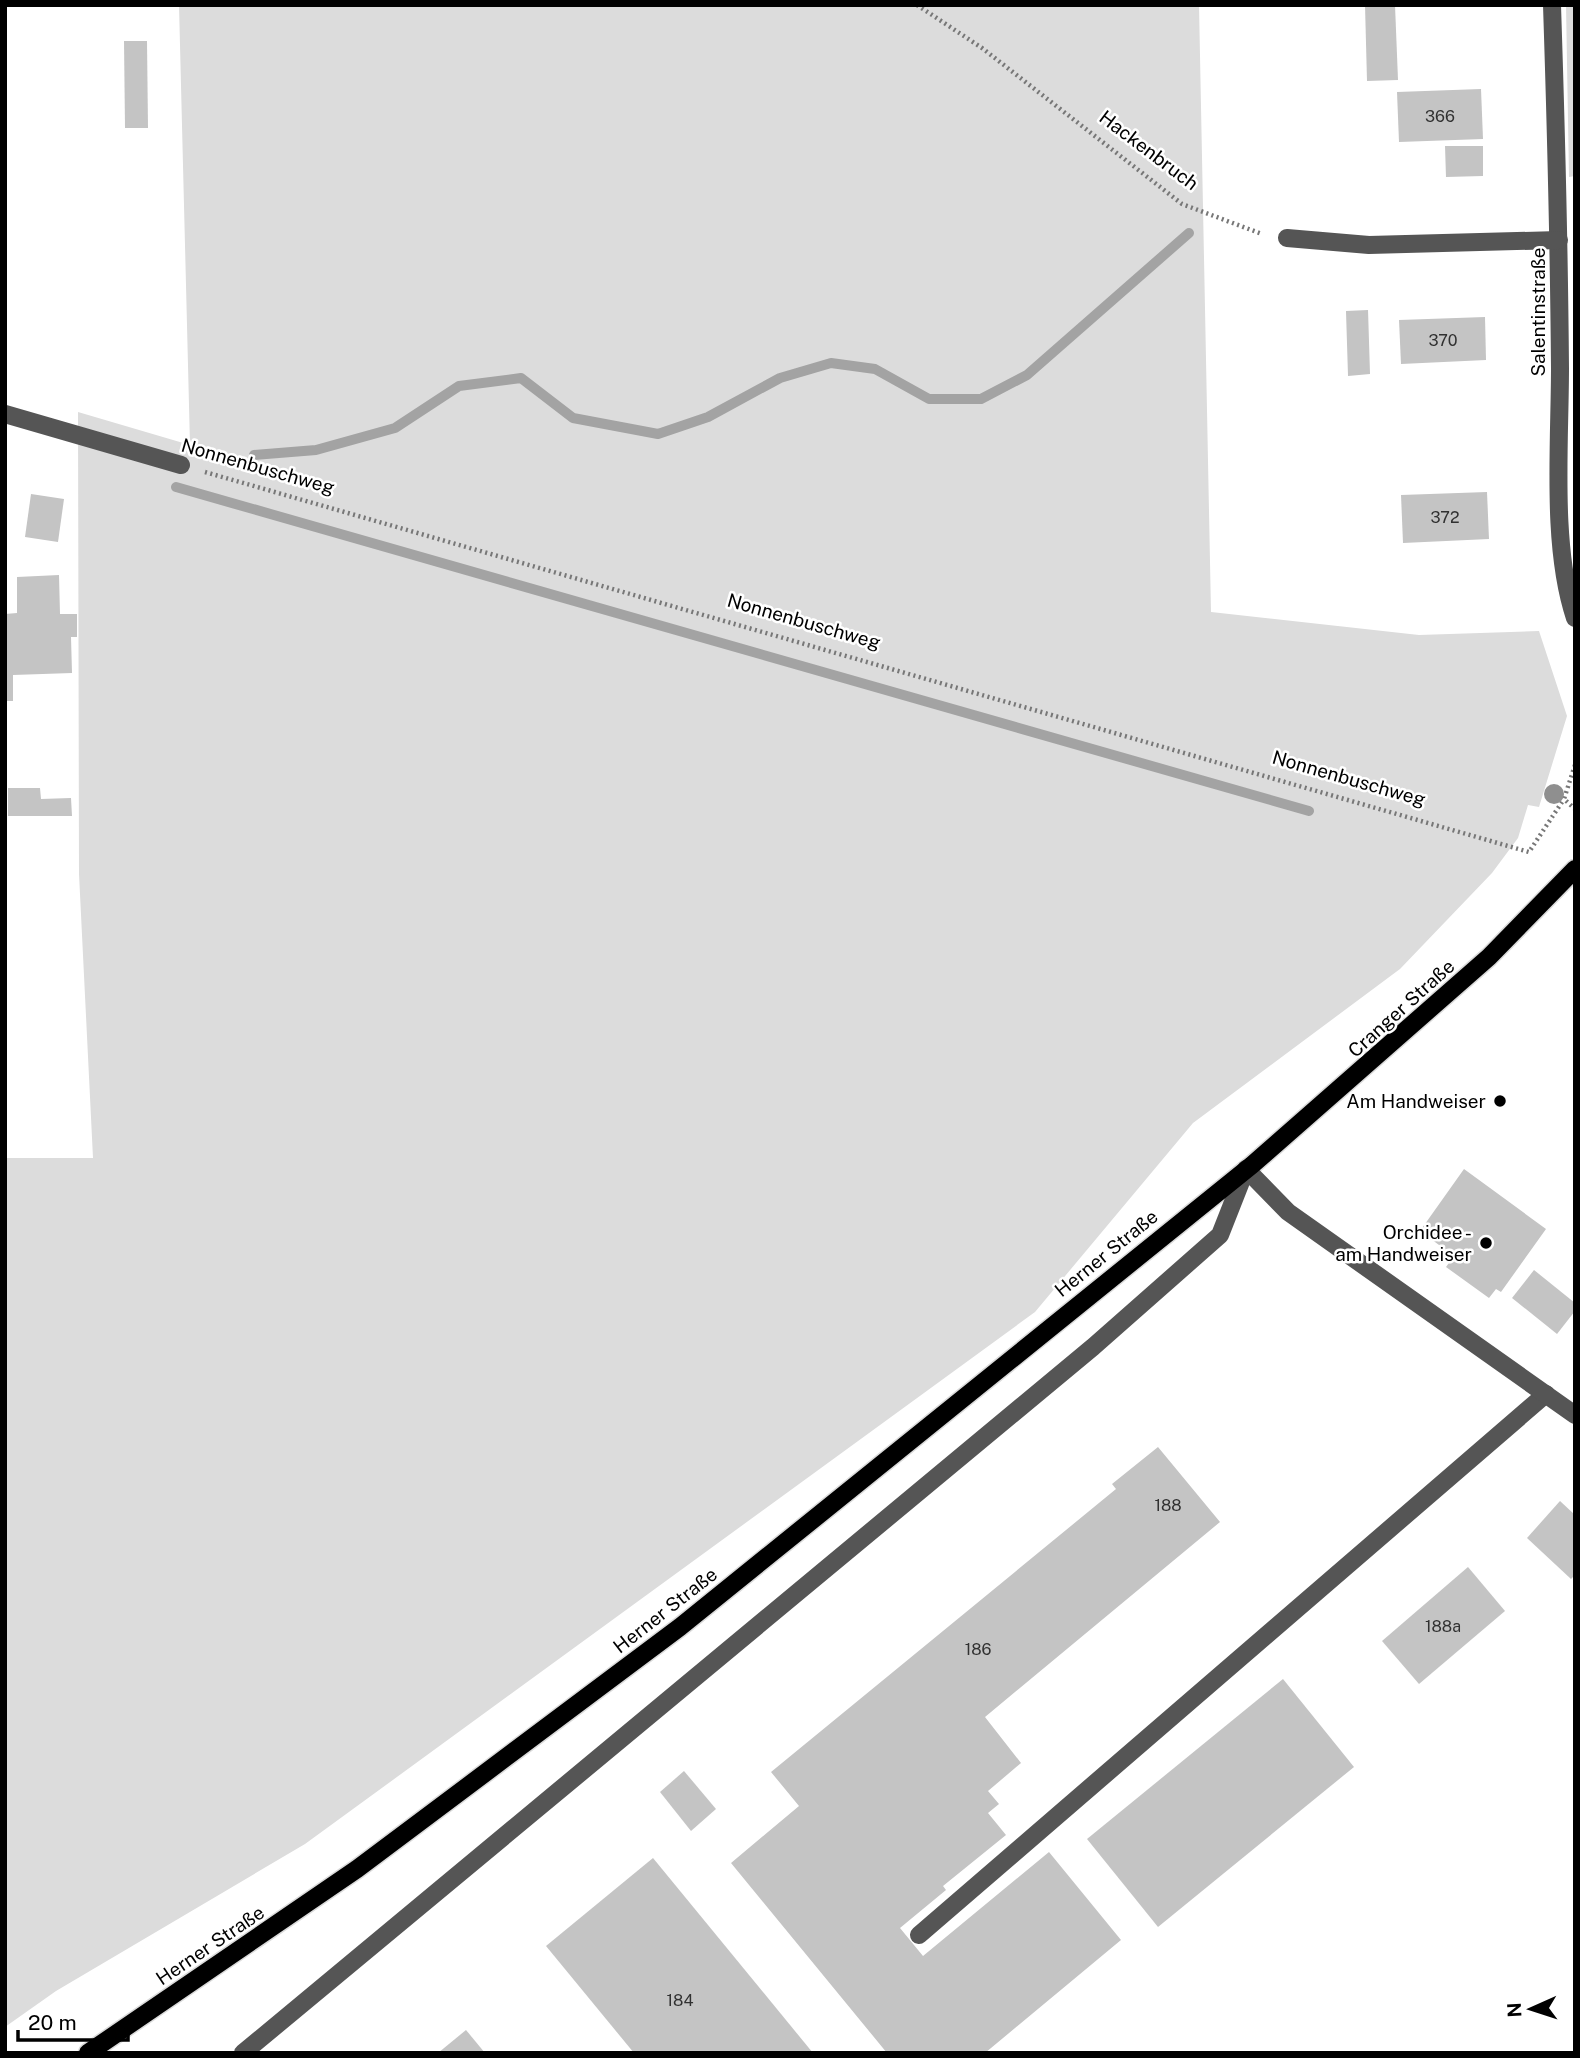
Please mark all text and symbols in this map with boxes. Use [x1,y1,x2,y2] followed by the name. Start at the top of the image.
[1095,106,1203,194] street label: Hackenbruch
[1425,107,1455,126] house number: 366
[1527,247,1549,377] street label: Salentinstraße
[1429,331,1458,350] house number: 370
[179,434,337,498] street label: Nonnenbuschweg
[1430,508,1460,527] house number: 372
[725,589,883,653] street label: Nonnenbuschweg
[1270,746,1428,810] street label: Nonnenbuschweg
[1343,955,1459,1061] street label: Cranger Straße
[1346,1090,1486,1112] place label: Am Handweiser
[1492,1093,1508,1109] marker: Am Handweiser
[1050,1205,1162,1301] street label: Herner Straße
[1335,1221,1472,1265] place label: Orchidee - am Handweiser
[1478,1235,1494,1251] marker: Orchidee - am Handweiser
[1154,1496,1182,1515] house number: 188
[609,1563,721,1657] street label: Herner Straße
[1425,1617,1461,1636] house number: 188a
[965,1640,991,1659] house number: 186
[152,1901,268,1989] street label: Herner Straße
[1496,1974,1566,2044] north arrow
[667,1991,693,2010] house number: 184
[18,1998,128,2042] scale bar
[1503,2002,1525,2018] text: N
[28,2010,77,2035] text: 20 m

